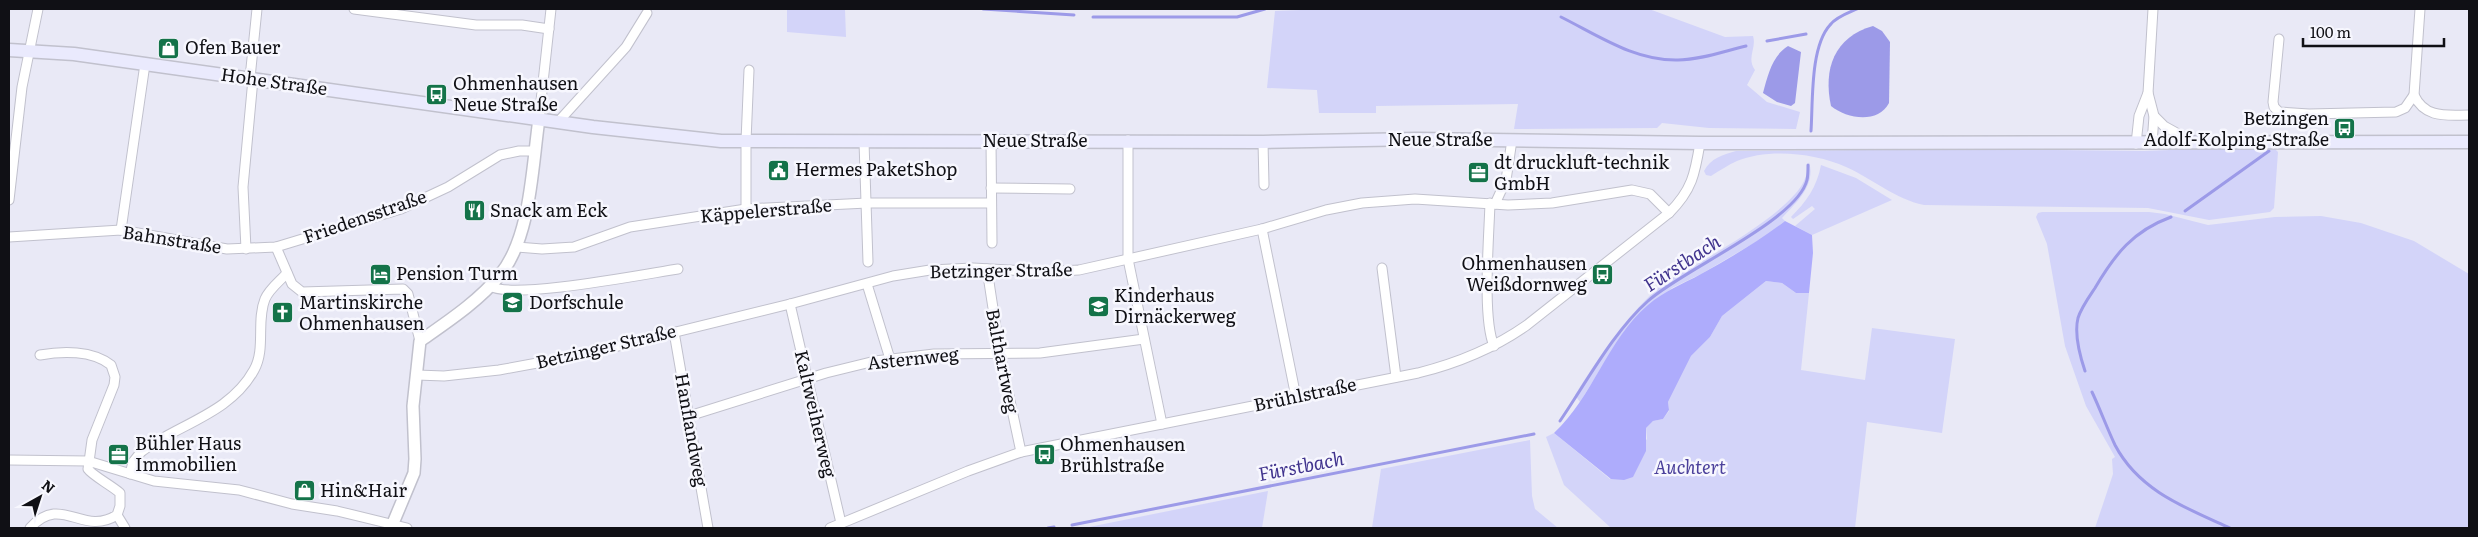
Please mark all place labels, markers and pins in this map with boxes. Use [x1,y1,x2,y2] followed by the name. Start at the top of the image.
[185,33,281,60] place label: Ofen Bauer
[157,36,181,60] shop icon: Ofen Bauer
[453,69,579,117] place label: Ohmenhausen Neue Straße
[425,82,449,106] bus stop icon: Ohmenhausen Neue Straße
[2144,104,2329,152] place label: Betzingen Adolf-Kolping-Straße
[2333,117,2357,141] bus stop icon: Betzingen Adolf-Kolping-Straße
[1494,148,1670,196] place label: dt druckluft-technik GmbH
[795,155,957,182] place label: Hermes PaketShop
[767,158,791,182] public building icon: Hermes PaketShop
[1466,161,1490,185] office icon: dt druckluft-technik GmbH
[490,196,609,223] place label: Snack am Eck
[462,199,486,223] restaurant icon: Snack am Eck
[1462,249,1588,297] place label: Ohmenhausen Weißdornweg
[396,259,518,286] place label: Pension Turm
[368,262,392,286] hotel icon: Pension Turm
[1591,262,1615,286] bus stop icon: Ohmenhausen Weißdornweg
[1114,281,1237,329] place label: Kinderhaus Dirnäckerweg
[299,288,425,336] place label: Martinskirche Ohmenhausen
[529,288,624,315] place label: Dorfschule
[501,291,525,315] school or university icon: Dorfschule
[1086,294,1110,318] school or university icon: Kinderhaus Dirnäckerweg
[271,301,295,325] church icon: Martinskirche Ohmenhausen
[135,429,241,477] place label: Bühler Haus Immobilien
[1060,430,1186,478] place label: Ohmenhausen Brühlstraße
[107,442,131,466] office icon: Bühler Haus Immobilien
[1032,443,1056,467] bus stop icon: Ohmenhausen Brühlstraße
[320,476,407,503] place label: Hin&Hair
[292,479,316,503] shop icon: Hin&Hair

